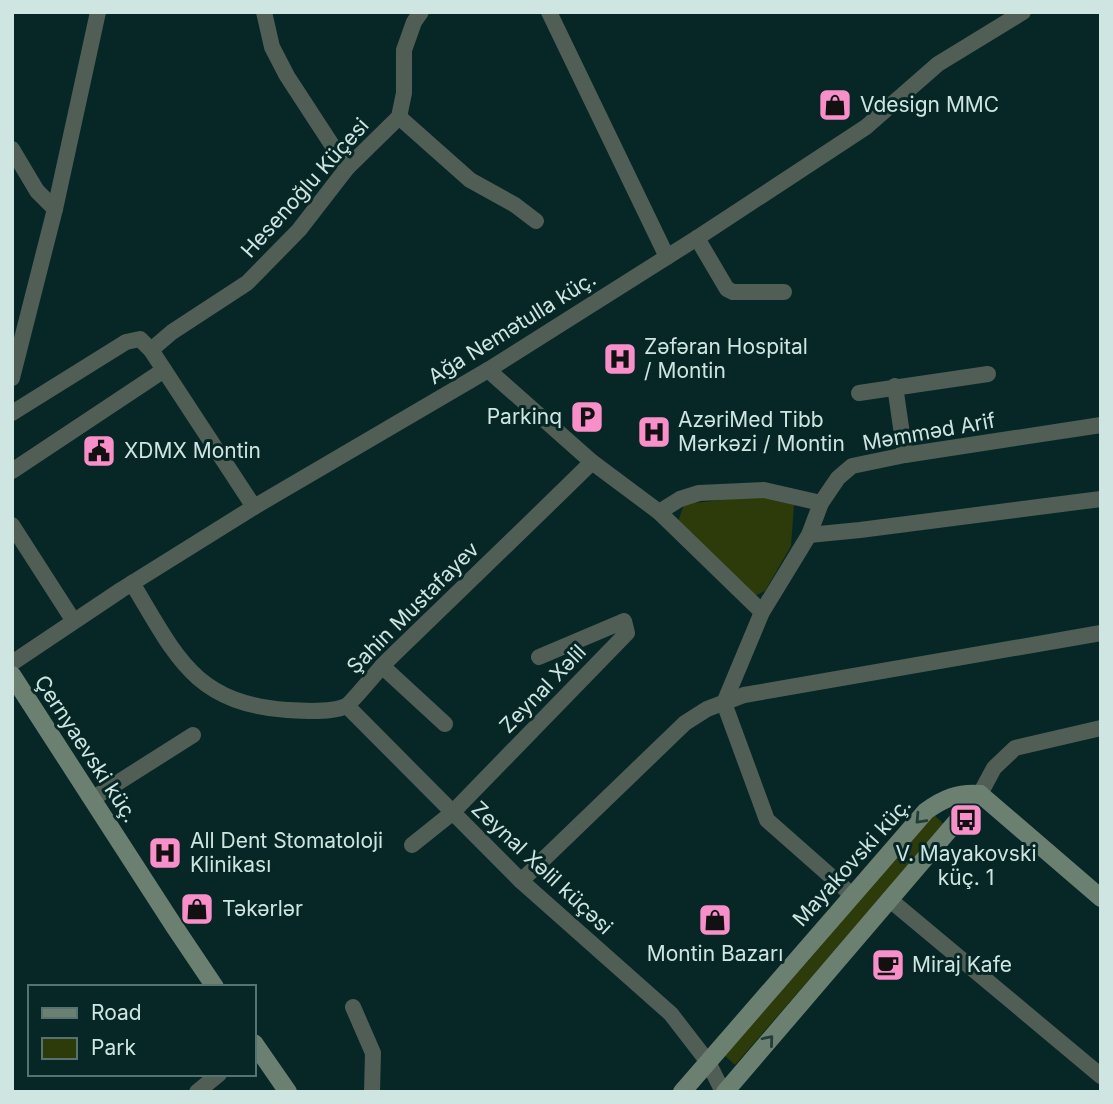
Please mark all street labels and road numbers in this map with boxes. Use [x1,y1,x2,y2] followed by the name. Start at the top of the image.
[236,113,374,262] street label: Hesenoğlu Küçesi
[423,266,600,389] street label: Ağa Nemətulla küç.
[860,407,998,456] street label: Məmməd Arif
[341,536,484,679] street label: Şahin Mustafayev
[494,639,591,738] street label: Zeynal Xəlil
[29,670,143,827] street label: Çernyaevski küç.
[787,792,916,931] street label: Mayakovski küç.
[467,796,618,939] street label: Zeynal Xəlil küçəsi

